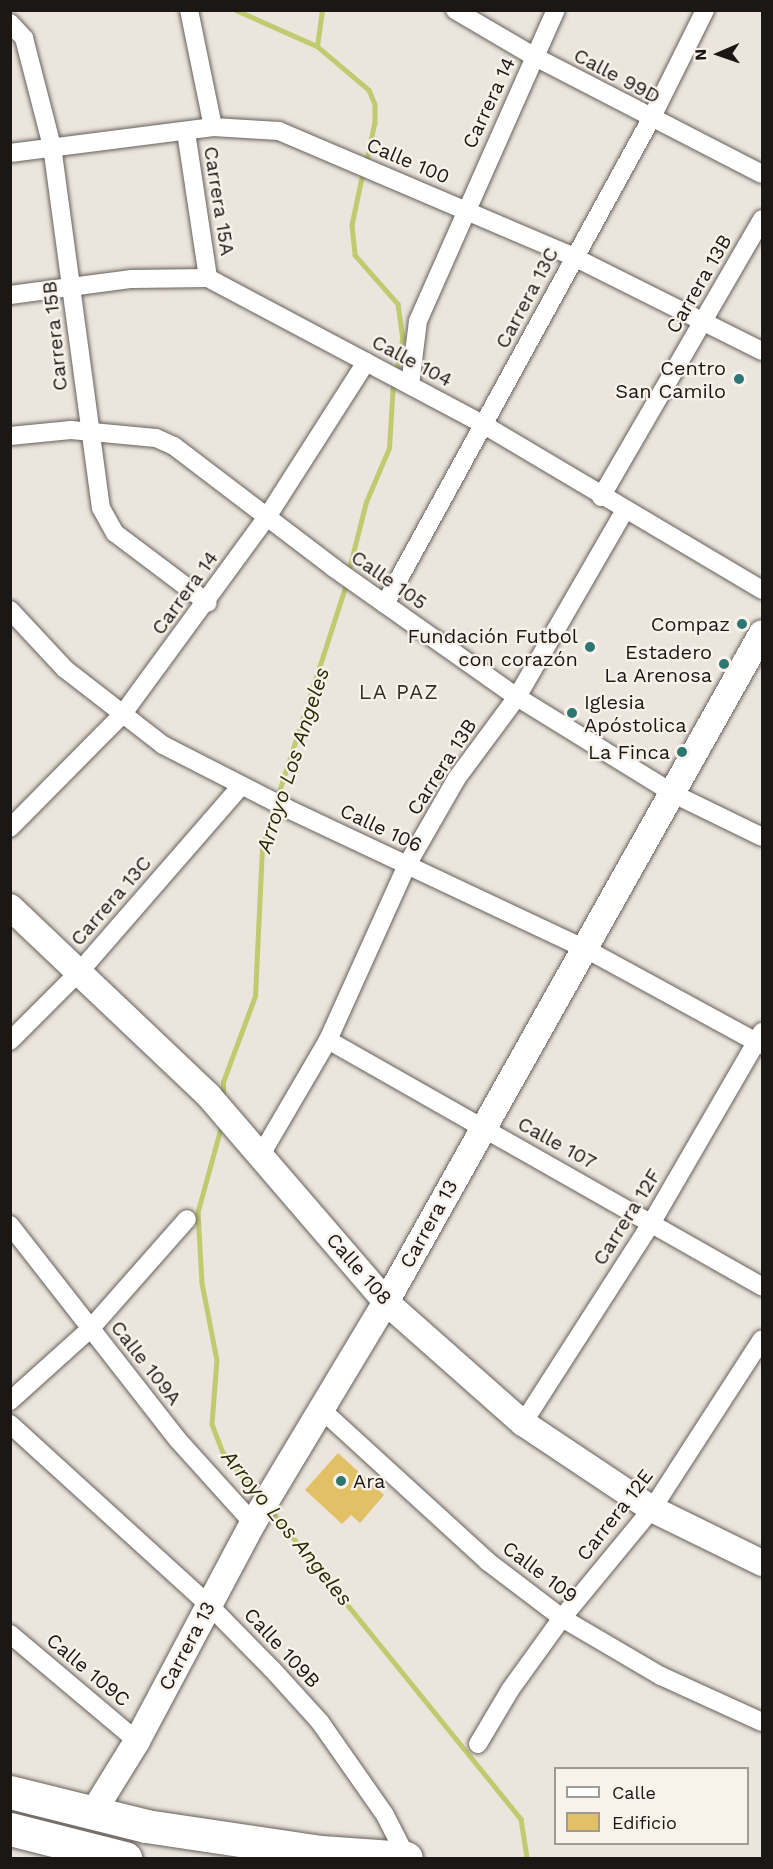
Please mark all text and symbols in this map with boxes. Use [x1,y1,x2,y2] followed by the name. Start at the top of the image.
[689,24,749,84] north arrow
[570,43,664,109] street label: Calle 99D
[691,48,710,61] text: N
[457,53,521,153] street label: Carrera 14
[363,133,453,189] street label: Calle 100
[198,144,240,258] street label: Carrera 15A
[661,230,737,338] street label: Carrera 13B
[490,243,564,353] street label: Carrera 13C
[37,280,73,392] street label: Carrera 15B
[367,330,457,392] street label: Calle 104
[615,356,726,403] place label: Centro San Camilo
[730,370,748,388] marker: Centro San Camilo
[346,545,432,615] street label: Calle 105
[146,546,224,640] street label: Carrera 14
[651,612,730,636] place label: Compaz
[735,617,749,631] marker: Compaz
[408,624,578,671] place label: Fundación Futbol con corazón
[583,640,597,654] marker: Fundación Futbol con corazón
[603,640,712,687] place label: Estadero La Arenosa
[717,657,731,671] marker: Estadero La Arenosa
[251,664,335,856] water label: Arroyo Los Angeles
[358,679,440,705] district label: LA PAZ
[584,690,687,737] place label: Iglesia Apóstolica
[565,706,579,720] marker: Iglesia Apóstolica
[402,714,482,820] street label: Carrera 13B
[587,740,670,764] place label: La Finca
[675,745,689,759] marker: La Finca
[336,799,426,857] street label: Calle 106
[65,851,157,951] street label: Carrera 13C
[513,1111,601,1175] street label: Calle 107
[588,1164,666,1270] street label: Carrera 12F
[395,1175,463,1273] street label: Carrera 13
[321,1228,397,1310] street label: Calle 108
[105,1316,187,1410] street label: Calle 109A
[216,1445,358,1611] water label: Arroyo Los Angeles
[571,1464,659,1566] street label: Carrera 12E
[353,1469,385,1493] place label: Ara
[334,1474,348,1488] marker: Ara
[498,1536,582,1608] street label: Calle 109
[153,1597,221,1695] street label: Carrera 13
[239,1603,325,1693] street label: Calle 109B
[41,1628,135,1712] street label: Calle 109C
[554,1767,749,1845] legend
[612,1782,656,1803] text: Calle
[612,1812,677,1833] text: Edificio

